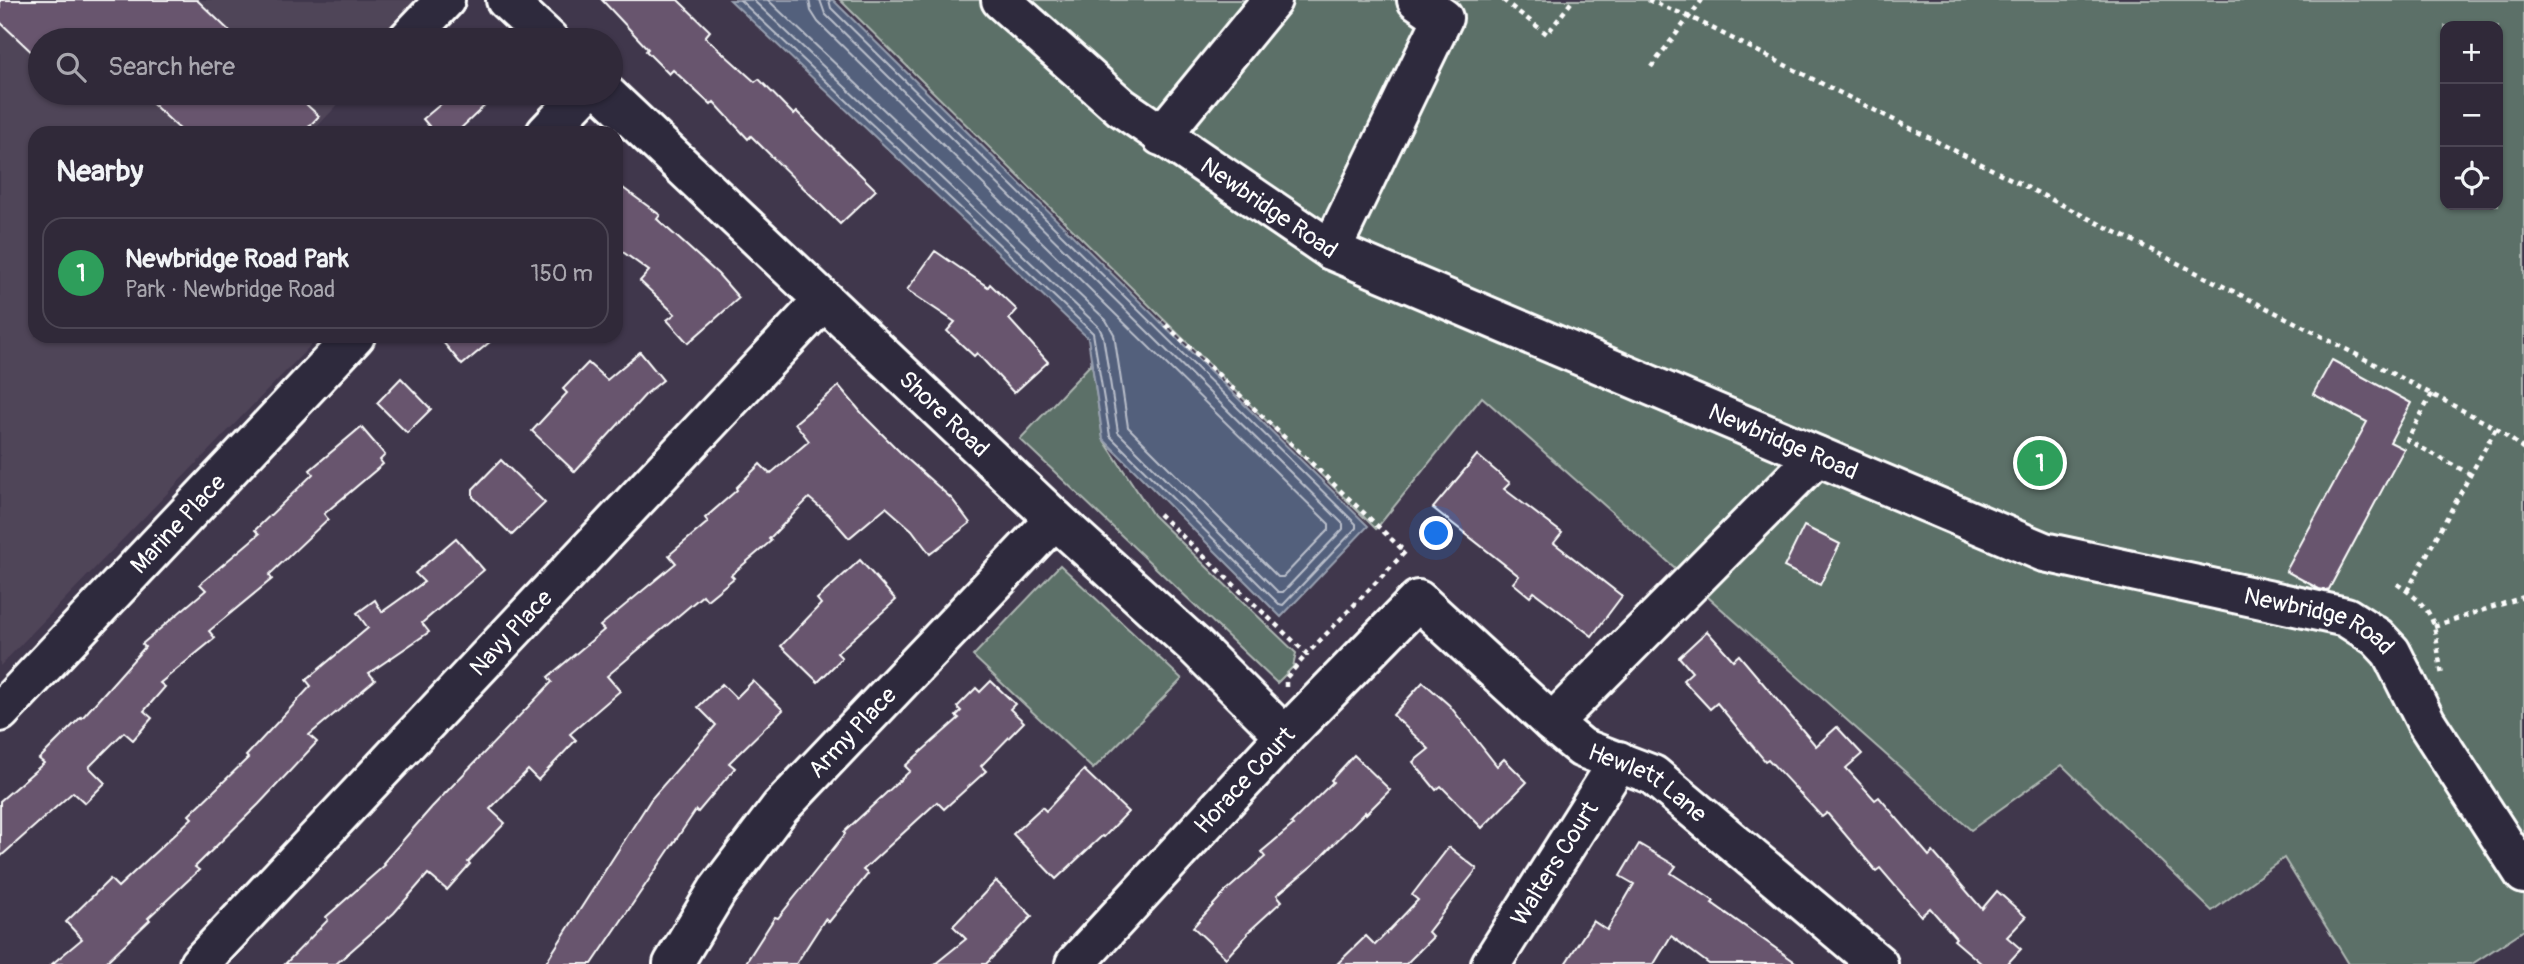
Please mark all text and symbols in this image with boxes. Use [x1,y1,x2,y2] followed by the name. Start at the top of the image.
[2440,21,2503,210] map controls
[2440,21,2503,84] button: +
[28,28,623,105] search box
[52,48,90,86] icon: search
[108,51,235,83] text: Search here
[2440,84,2503,147] button: −
[2440,147,2503,210] button: locate
[1195,151,1343,265] street label: Newbridge Road
[56,153,143,190] text: Nearby
[125,243,349,275] text: Newbridge Road Park
[77,259,86,288] text: 1
[530,259,593,288] text: 150 m
[125,275,335,304] text: Park · Newbridge Road
[893,365,995,464] street label: Shore Road
[1704,398,1862,486] street label: Newbridge Road
[2017,437,2063,489] pin: 1
[124,468,232,580] street label: Marine Place
[1419,516,1453,550] your location
[2241,581,2400,661] street label: Newbridge Road
[464,584,559,682] street label: Navy Place
[802,681,903,784] street label: Army Place
[1188,721,1301,840] street label: Horace Court
[1584,738,1713,829] street label: Hewlett Lane
[1505,796,1605,931] street label: Walters Court

